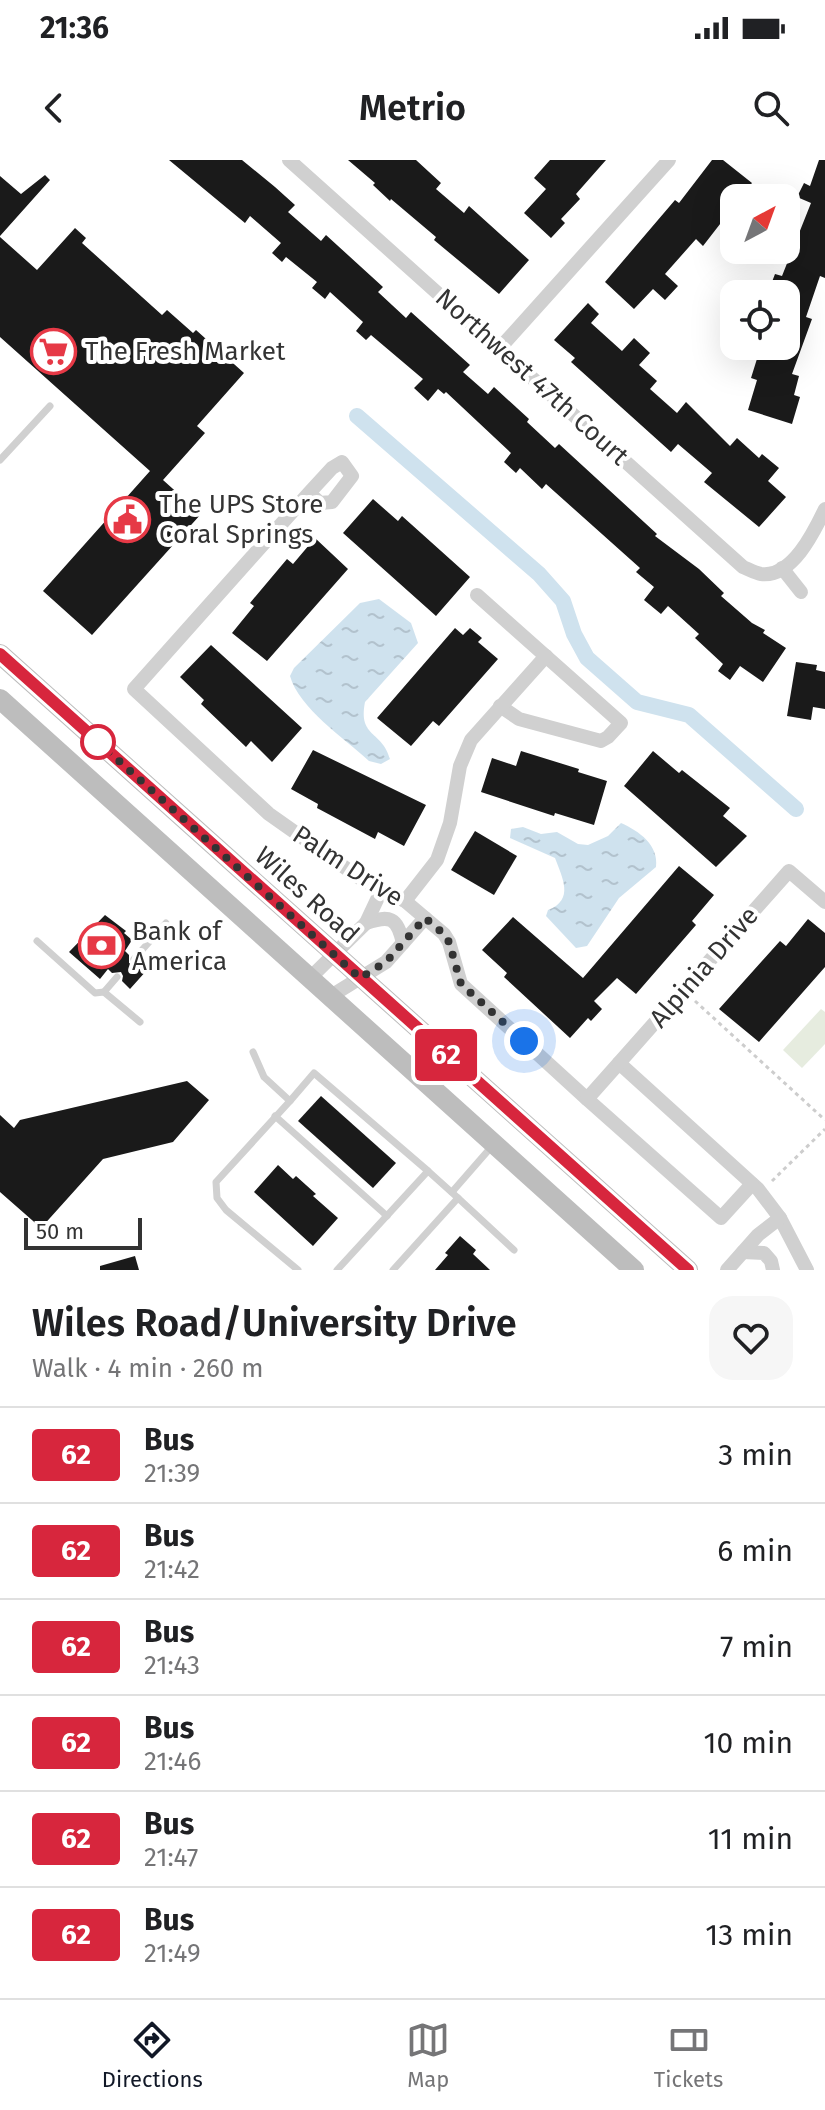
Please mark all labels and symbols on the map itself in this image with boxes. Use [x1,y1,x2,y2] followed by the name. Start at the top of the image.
[720,184,800,264] north arrow
[429,282,635,472] street label: Northwest 47th Court
[30,327,78,375] supermarket icon: The Fresh Market
[85,336,286,367] place label: The Fresh Market
[159,489,323,550] place label: The UPS Store Coral Springs
[104,495,152,543] public building icon: The UPS Store Coral Springs
[81,725,115,759] unlabelled marker
[287,819,409,913] street label: Palm Drive
[249,840,365,950] street label: Wiles Road
[643,900,765,1034] street label: Alpinia Drive
[132,916,227,977] place label: Bank of America
[77,922,125,970] bank icon: Bank of America
[504,1021,544,1061] your location
[410,1029,482,1081] line badge: 62
[24,1214,142,1250] scale bar

